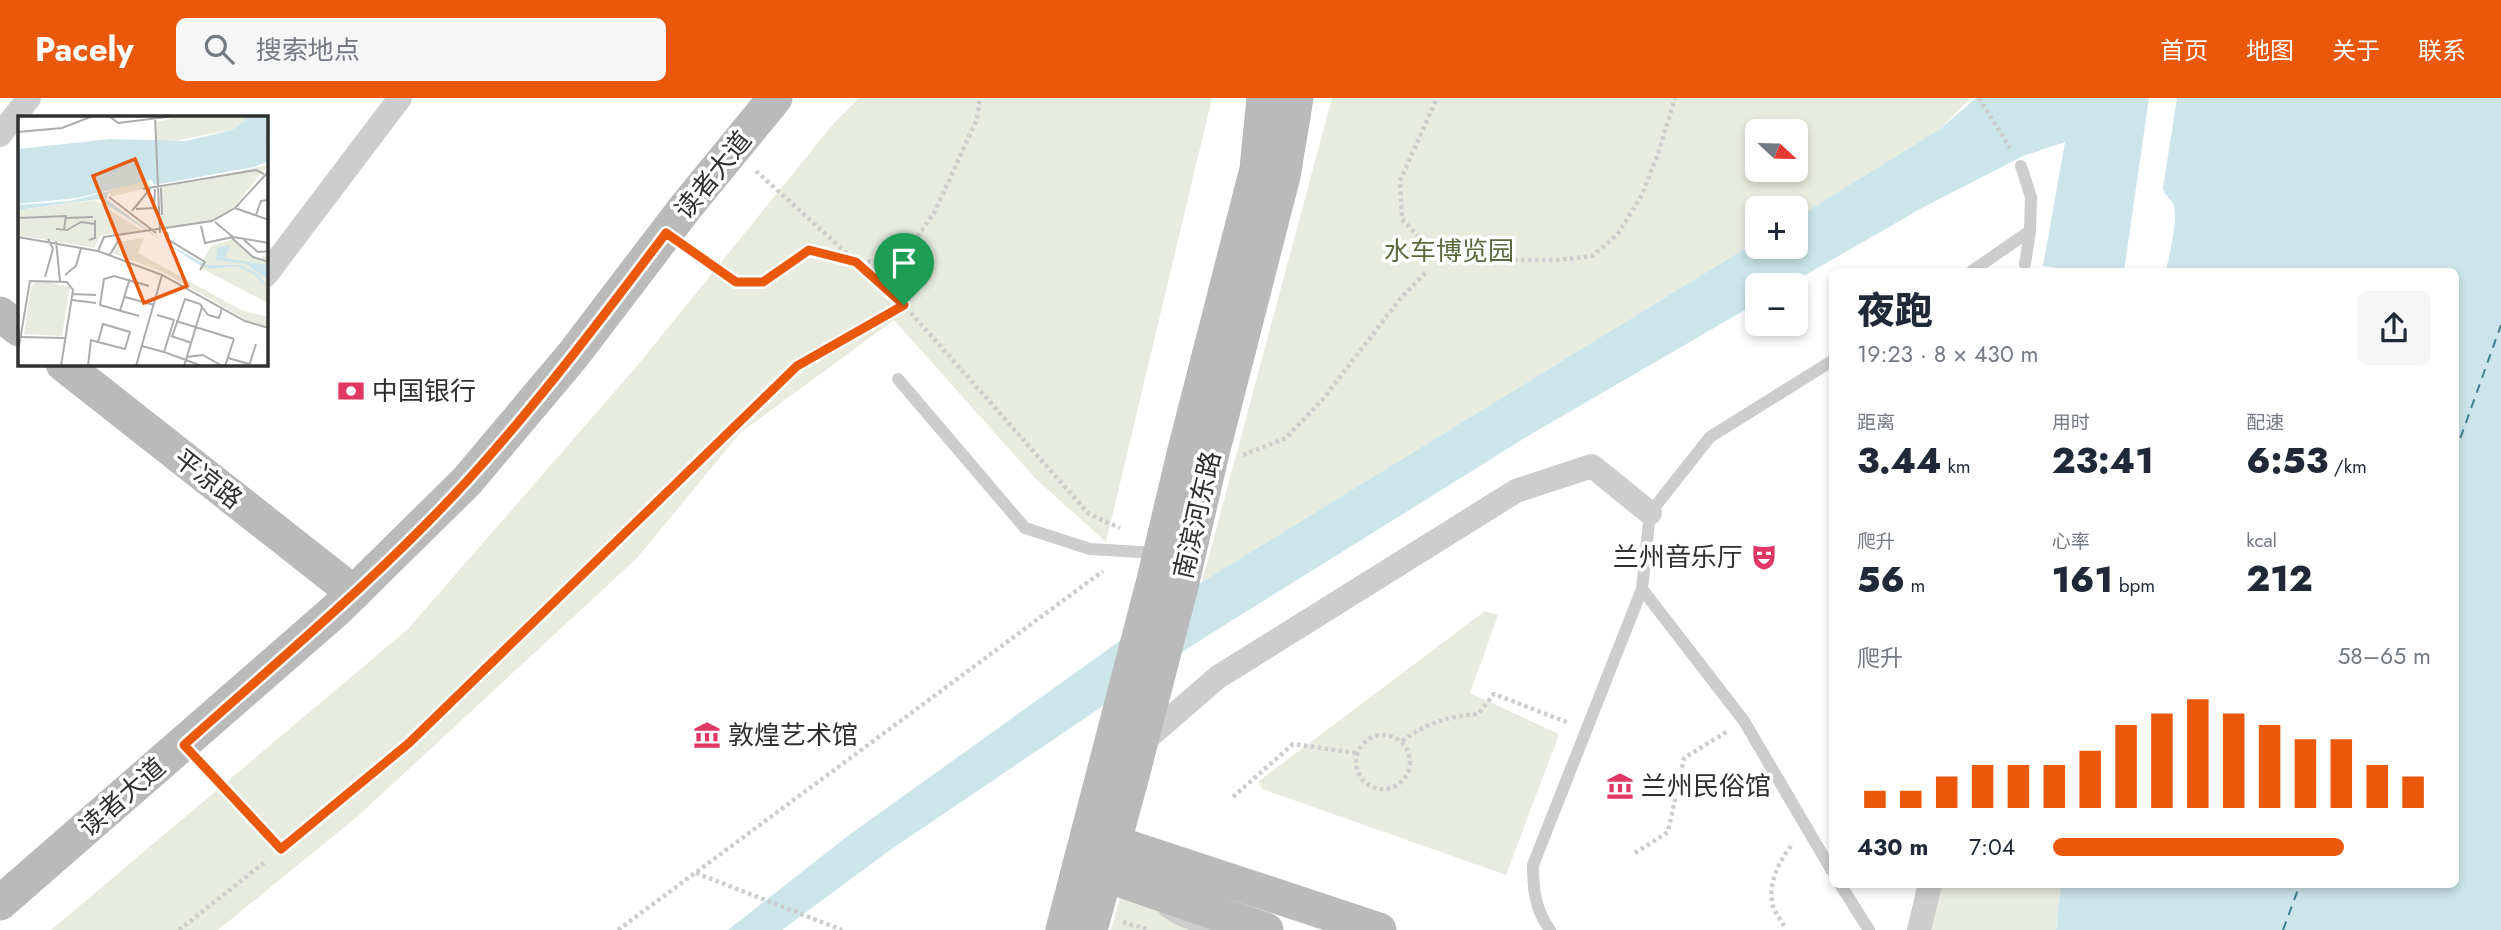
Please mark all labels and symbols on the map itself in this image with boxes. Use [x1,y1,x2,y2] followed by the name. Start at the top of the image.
[18,116,268,366] inset map
[1745,119,1808,182] north arrow
[666,123,760,227] street label: 读者大道
[1384,232,1514,270] park label: 水车博览园
[874,233,934,305] pin
[372,372,476,410] place label: 中国银行
[336,376,366,406] bank icon: 中国银行
[166,440,250,518] street label: 平凉路
[1164,447,1230,583] street label: 南滨河东路
[1613,538,1743,576] place label: 兰州音乐厅
[1749,542,1779,572] theatre icon: 兰州音乐厅
[728,716,858,754] place label: 敦煌艺术馆
[692,720,722,750] museum icon: 敦煌艺术馆
[70,749,174,845] street label: 读者大道
[1641,767,1771,805] place label: 兰州民俗馆
[1605,771,1635,801] museum icon: 兰州民俗馆

